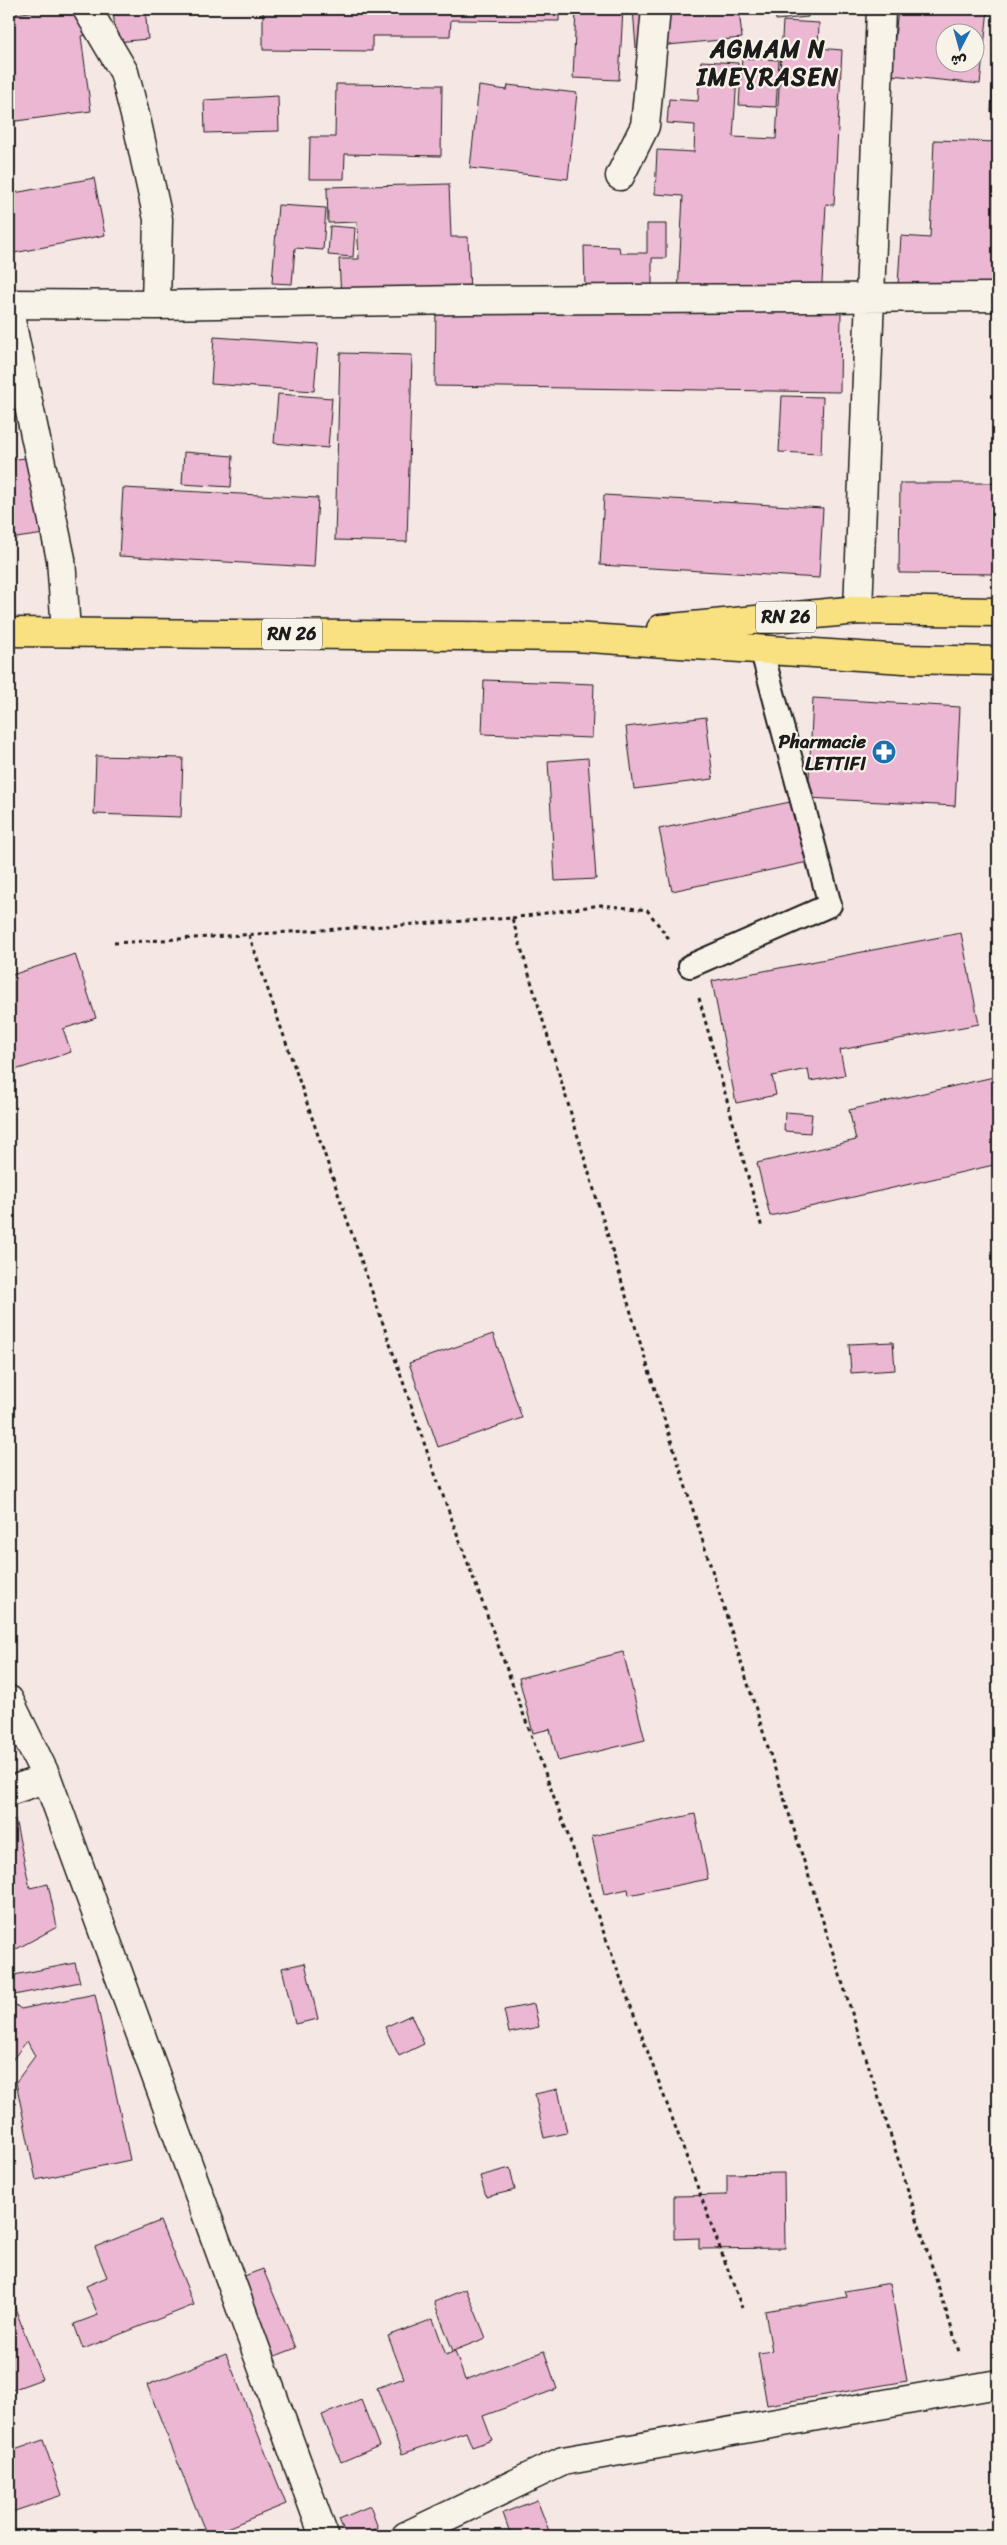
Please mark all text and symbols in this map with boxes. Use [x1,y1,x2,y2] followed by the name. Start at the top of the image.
[934,22,984,72] north arrow
[695,28,839,98] district label: AGMAM N IMEƔRASEN
[950,47,968,74] text: ش
[756,602,816,632] road number: RN 26
[262,618,322,650] road number: RN 26
[779,725,866,780] place label: Pharmacie LETTIFI
[871,739,897,765] pharmacy icon: Pharmacie LETTIFI

